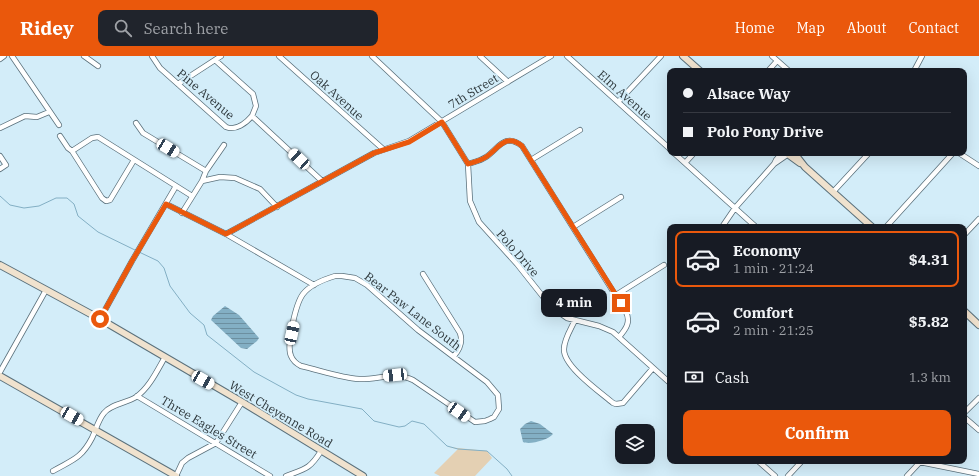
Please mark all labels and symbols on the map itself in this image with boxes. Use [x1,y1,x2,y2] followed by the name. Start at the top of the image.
[174,66,238,122] street label: Pine Avenue
[307,67,367,123] street label: Oak Avenue
[595,67,655,123] street label: Elm Avenue
[445,70,501,112] street label: 7th Street
[155,137,181,159] car
[286,146,312,172] car
[493,226,543,280] street label: Polo Drive
[362,269,465,354] street label: Bear Paw Lane South
[541,289,607,317] callout: 4 min
[612,294,630,312] route end
[91,310,109,328] route start
[284,320,300,346] car
[382,368,408,382] car
[190,369,216,391] car
[227,377,335,451] street label: West Cheyenne Road
[158,392,260,462] street label: Three Eagles Street
[446,400,472,424] car
[59,405,85,427] car

